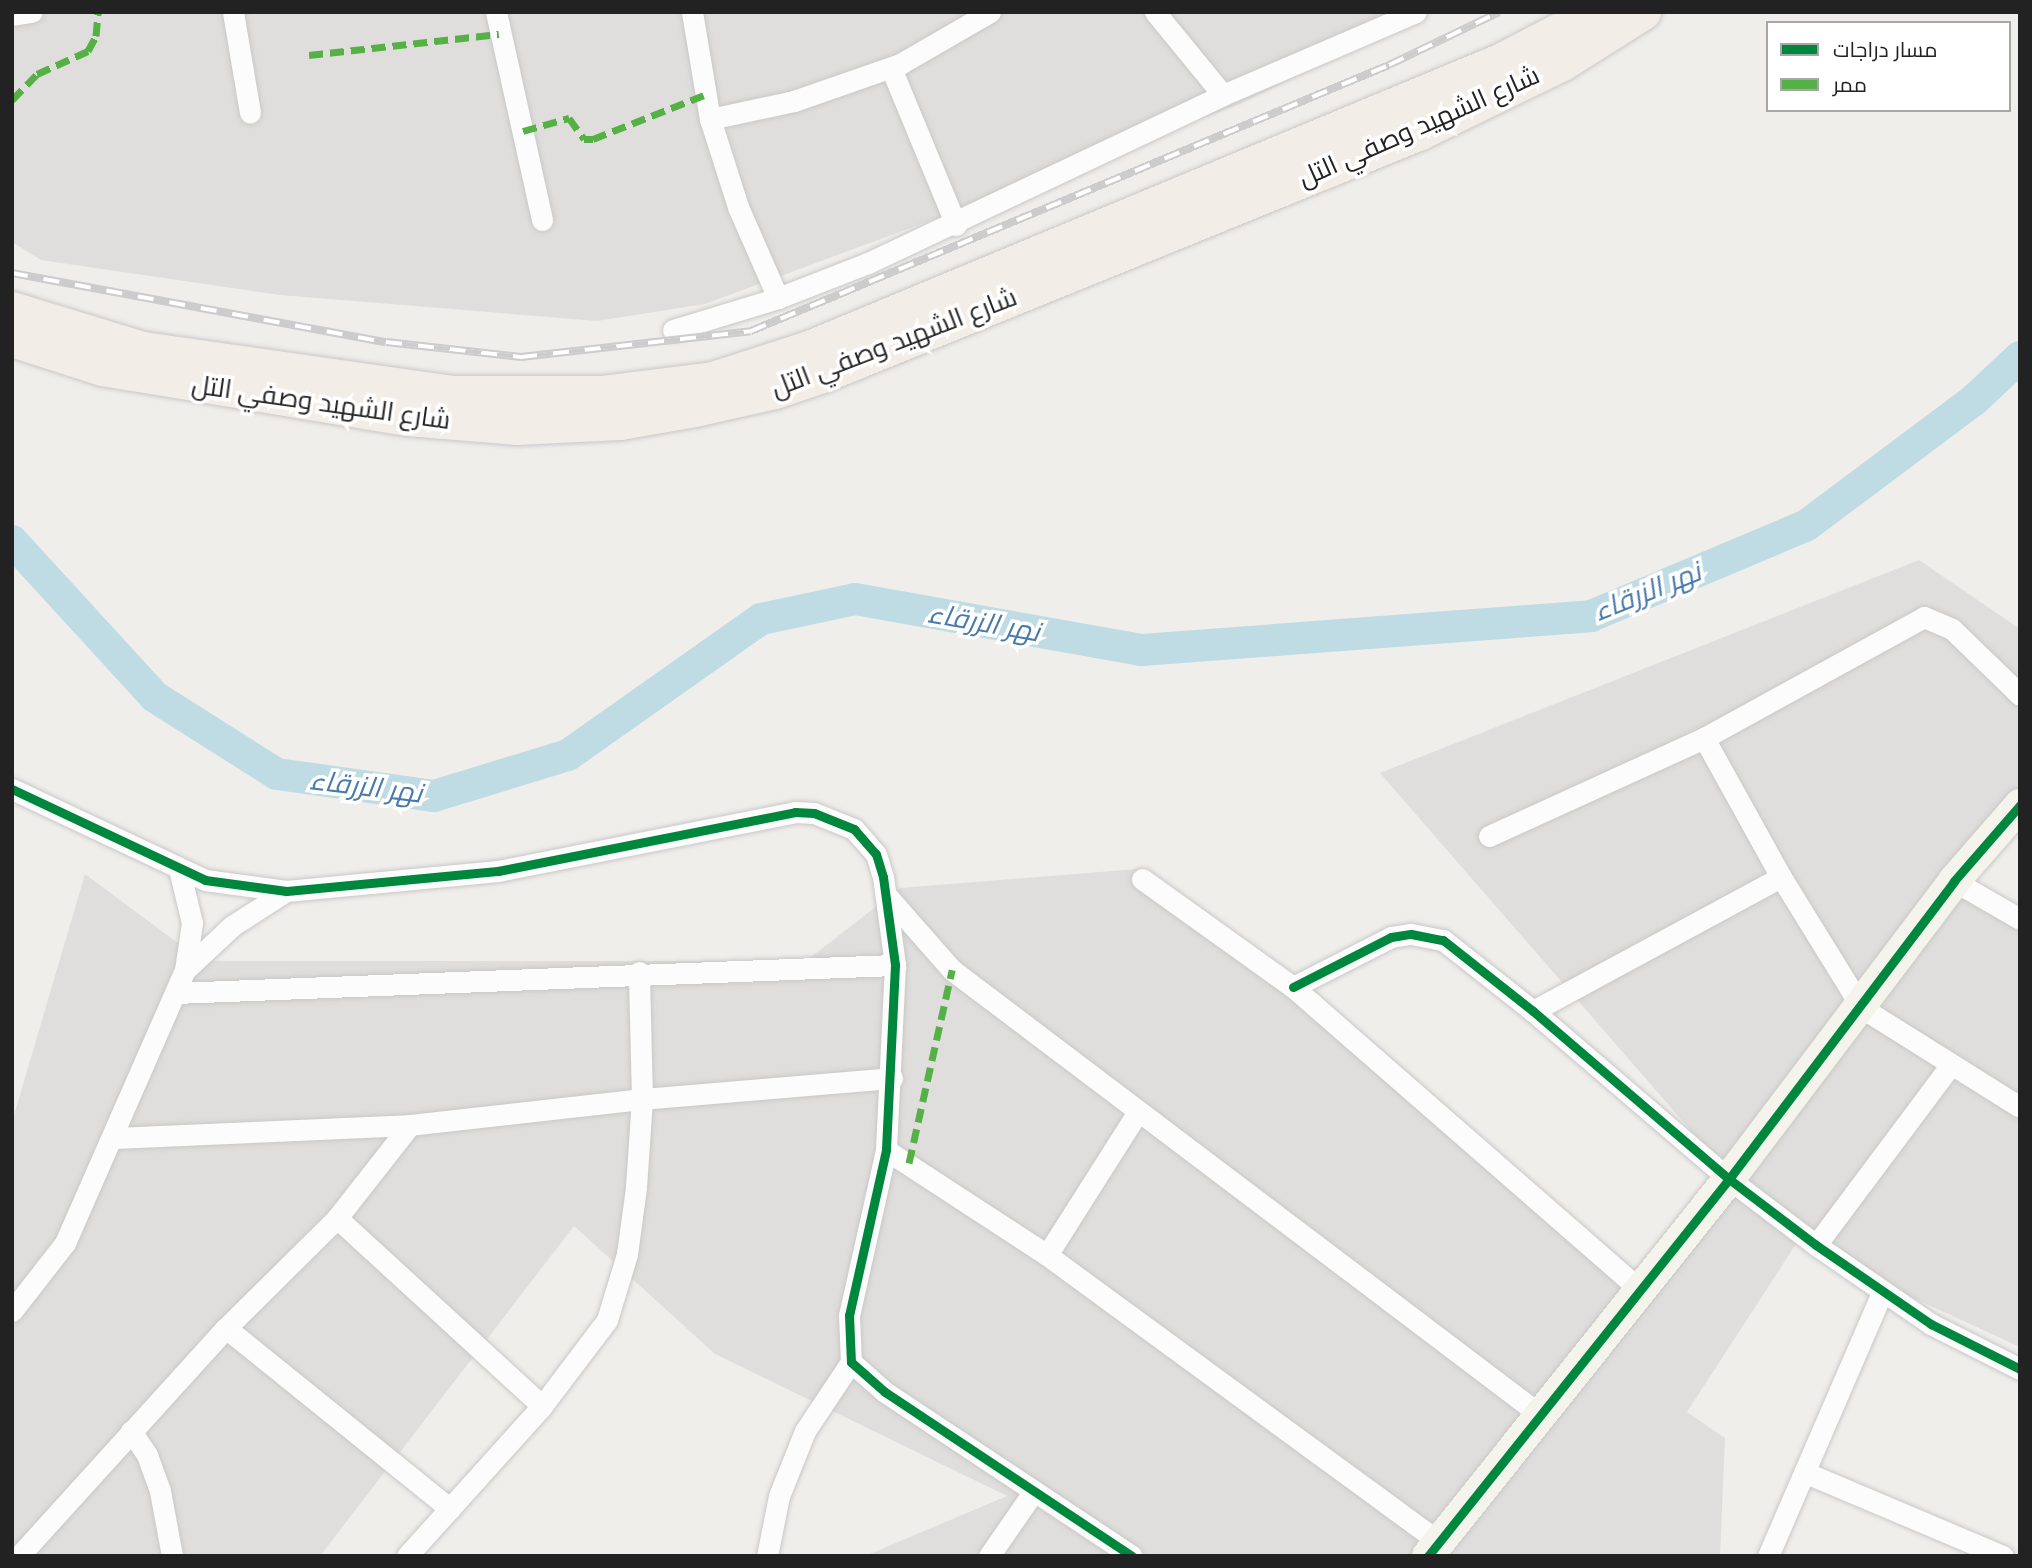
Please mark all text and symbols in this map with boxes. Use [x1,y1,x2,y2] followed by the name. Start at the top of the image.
[1766,21,2011,112] legend
[1833,36,1937,63] text: مسار دراجات
[1294,60,1544,194] street label: شارع الشهيد وصفي التل
[1833,71,1867,98] text: ممر
[767,282,1021,404] street label: شارع الشهيد وصفي التل
[190,369,452,437] street label: شارع الشهيد وصفي التل
[1588,554,1706,628] water label: نهر الزرقاء
[925,596,1043,648] water label: نهر الزرقاء
[308,762,424,810] water label: نهر الزرقاء

